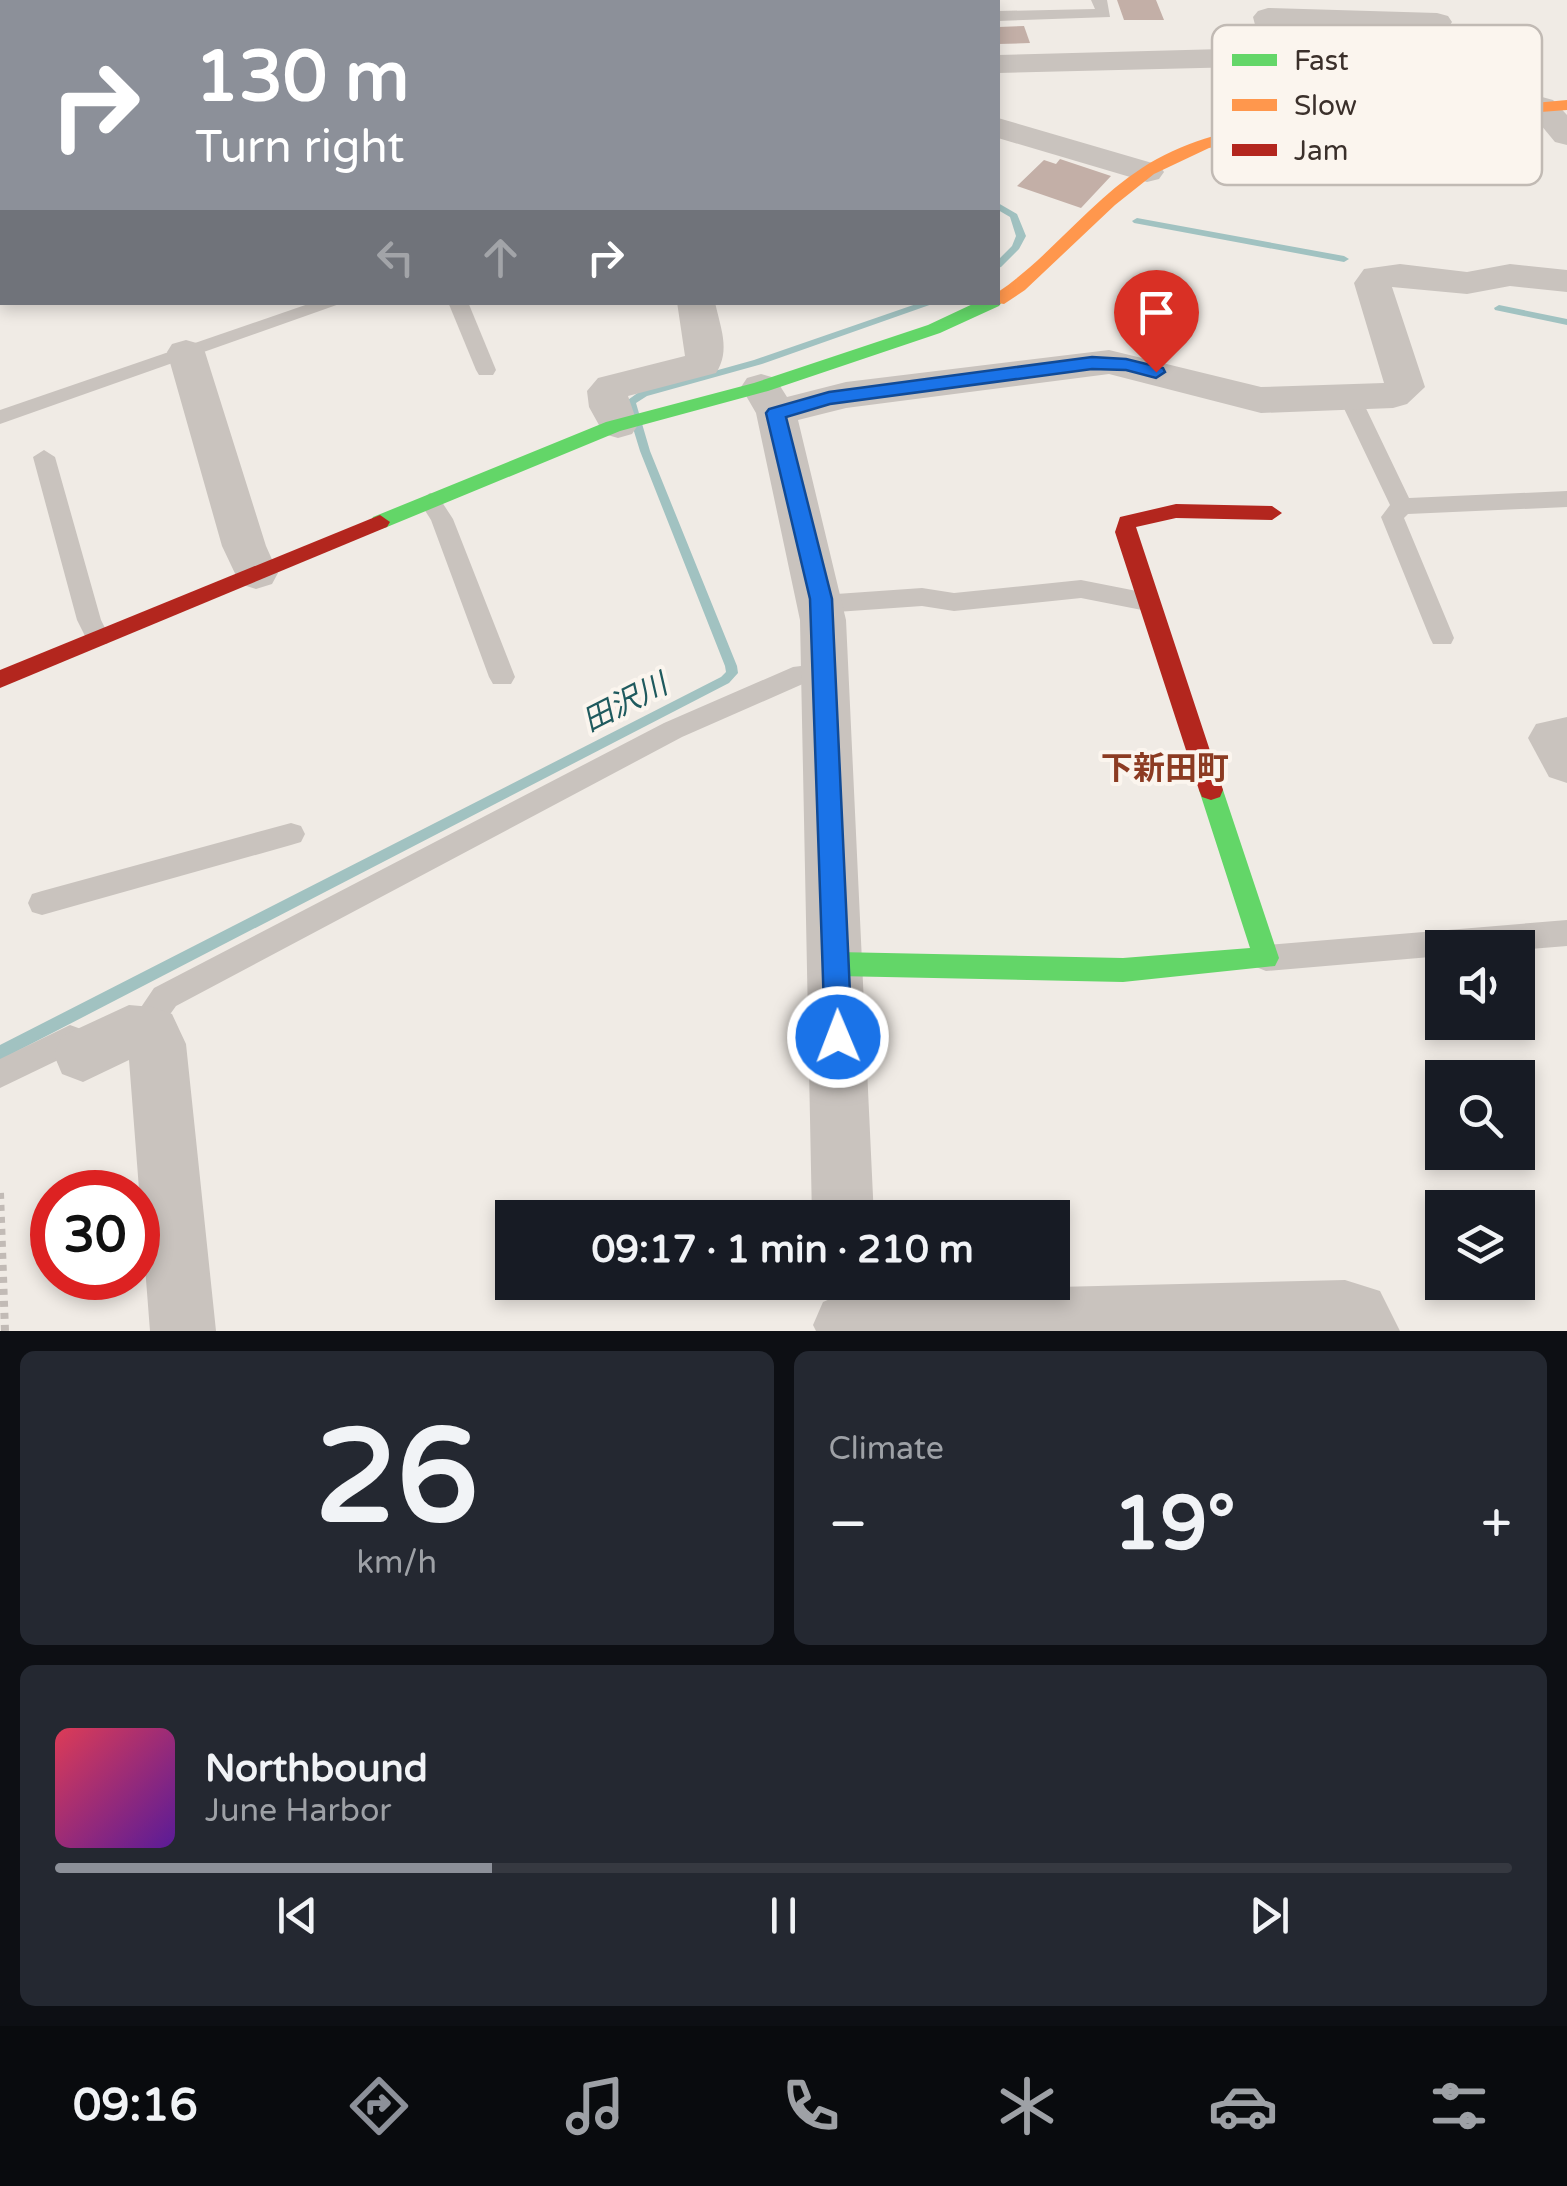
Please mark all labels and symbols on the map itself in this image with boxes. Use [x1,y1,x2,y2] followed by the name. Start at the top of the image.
[1212,25,1542,185] legend
[1294,44,1349,78] text: Fast
[1294,89,1357,123] text: Slow
[1294,134,1349,168] text: Jam
[1114,270,1199,373] pin
[577,665,676,740] water label: 田沢川
[1101,750,1229,788] district label: 下新田町
[786,985,890,1089] position arrow
[30,1170,160,1300] speed limit sign: 30

